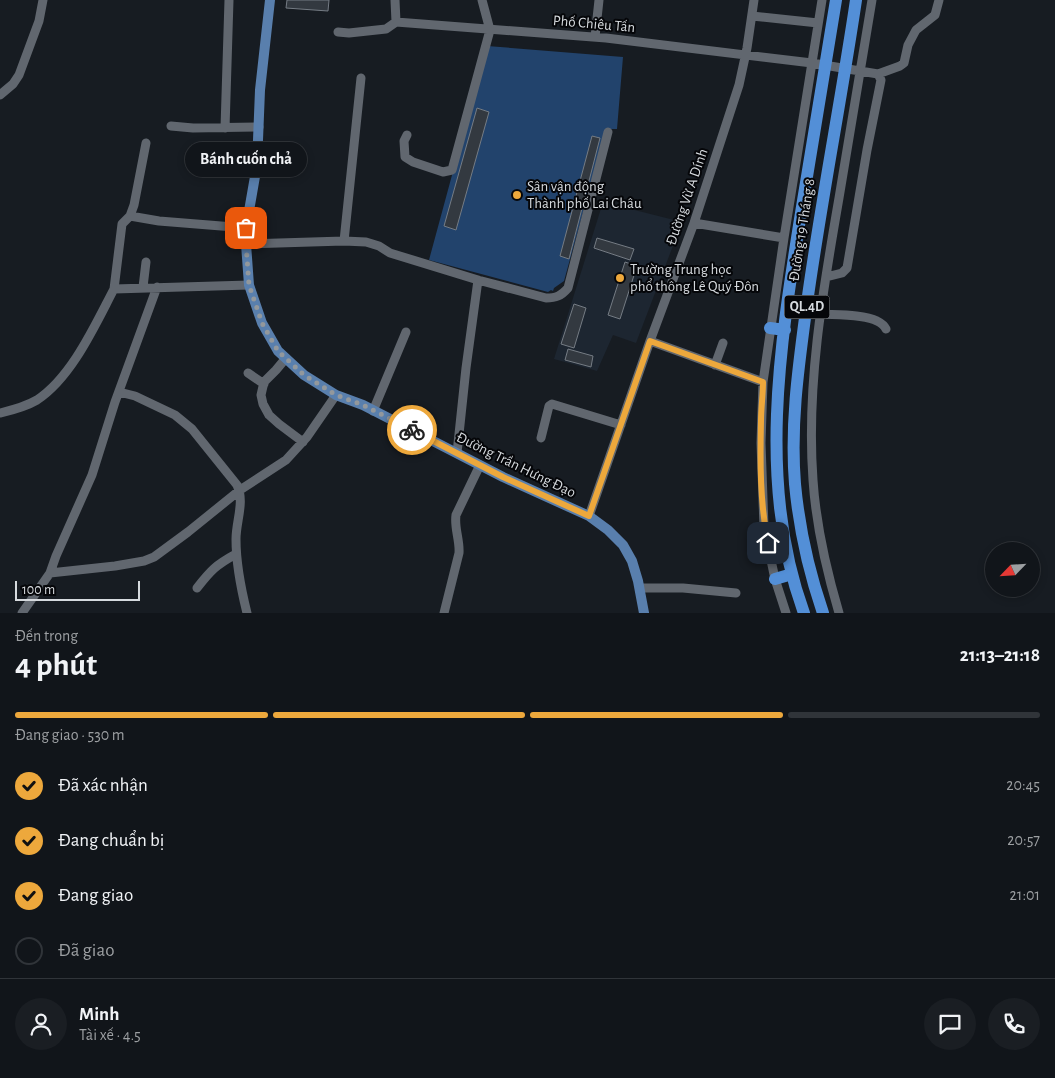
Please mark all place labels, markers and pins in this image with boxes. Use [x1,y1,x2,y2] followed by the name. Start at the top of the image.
[185,143,307,178] callout: Bánh cuốn chả
[527,179,642,211] place label: Sân vận động Thành phố Lai Châu
[511,189,523,201] marker: Sân vận động Thành phố Lai Châu
[225,207,267,249] pin
[630,262,759,294] place label: Trường Trung học phổ thông Lê Quý Đôn
[614,272,626,284] marker: Trường Trung học phổ thông Lê Quý Đôn
[747,522,789,564] pin

